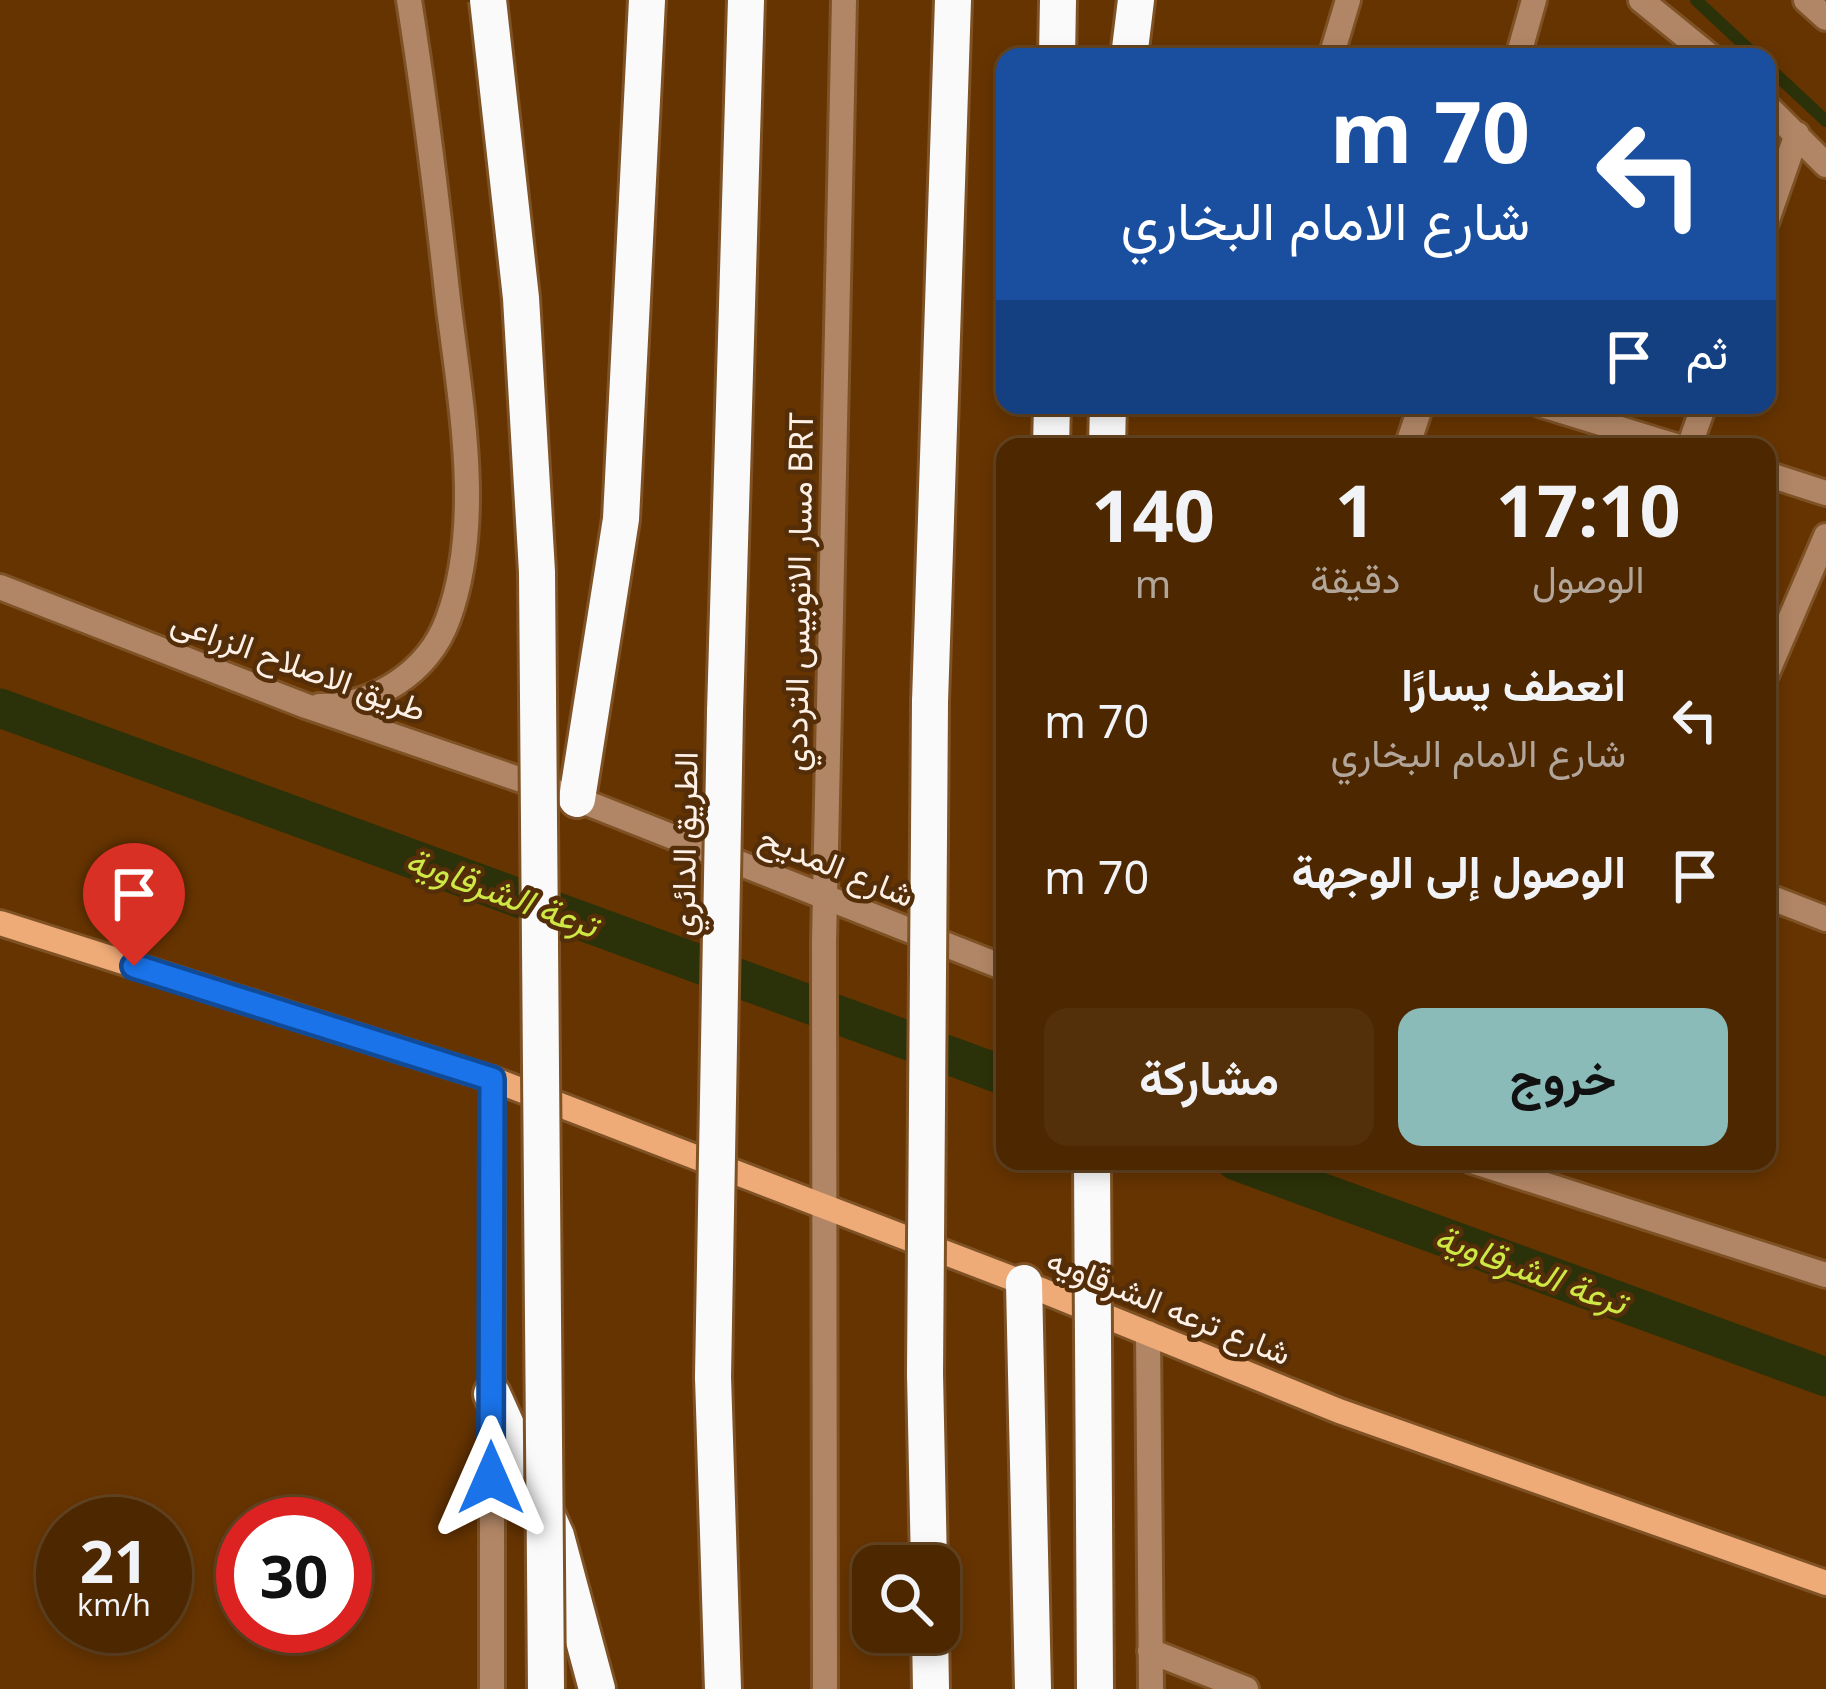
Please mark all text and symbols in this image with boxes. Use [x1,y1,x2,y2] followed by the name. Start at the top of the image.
[1330,73,1530,188] text: 70 m
[1572,96,1728,252] icon: left
[1121,182,1530,256] text: شارع الامام البخاري
[1686,321,1728,382] text: ثم
[1596,324,1662,390] icon: arrive
[772,412,828,772] street label: مسار الاتوبيس الترددي BRT
[1335,460,1376,558] text: 1
[1496,460,1681,558] text: 17:10
[1091,465,1215,563] text: 140
[1310,551,1400,604] text: دقيقة
[1532,551,1644,604] text: الوصول
[1135,556,1171,609] text: m
[165,598,433,732] street label: طريق الاصلاح الزراعى
[1401,653,1626,714] text: انعطف يسارًا
[1662,687,1728,753] icon: left
[1044,690,1149,751] text: 70 m
[1330,725,1626,778] text: شارع الامام البخاري
[659,751,713,937] street label: الطريق الدائري
[753,814,921,918] street label: شارع المديح
[399,834,609,950] water label: ترعة الشرقاوية
[1292,840,1626,901] text: الوصول إلى الوجهة
[83,843,185,966] pin
[1662,843,1728,909] icon: arrive
[1044,846,1149,907] text: 70 m
[101,861,167,927] icon: arrive
[1044,1008,1374,1146] button: مشاركة
[1398,1008,1728,1146] button: خروج
[1428,1211,1638,1327] water label: ترعة الشرقاوية
[1040,1236,1298,1376] street label: شارع ترعه الشرقاويه
[428,1415,554,1541] position arrow
[216,1497,372,1653] speed limit sign: 30
[80,1519,148,1601] text: 21
[852,1545,960,1653] map controls
[852,1545,960,1653] button: search
[77,1584,151,1625] text: km/h

